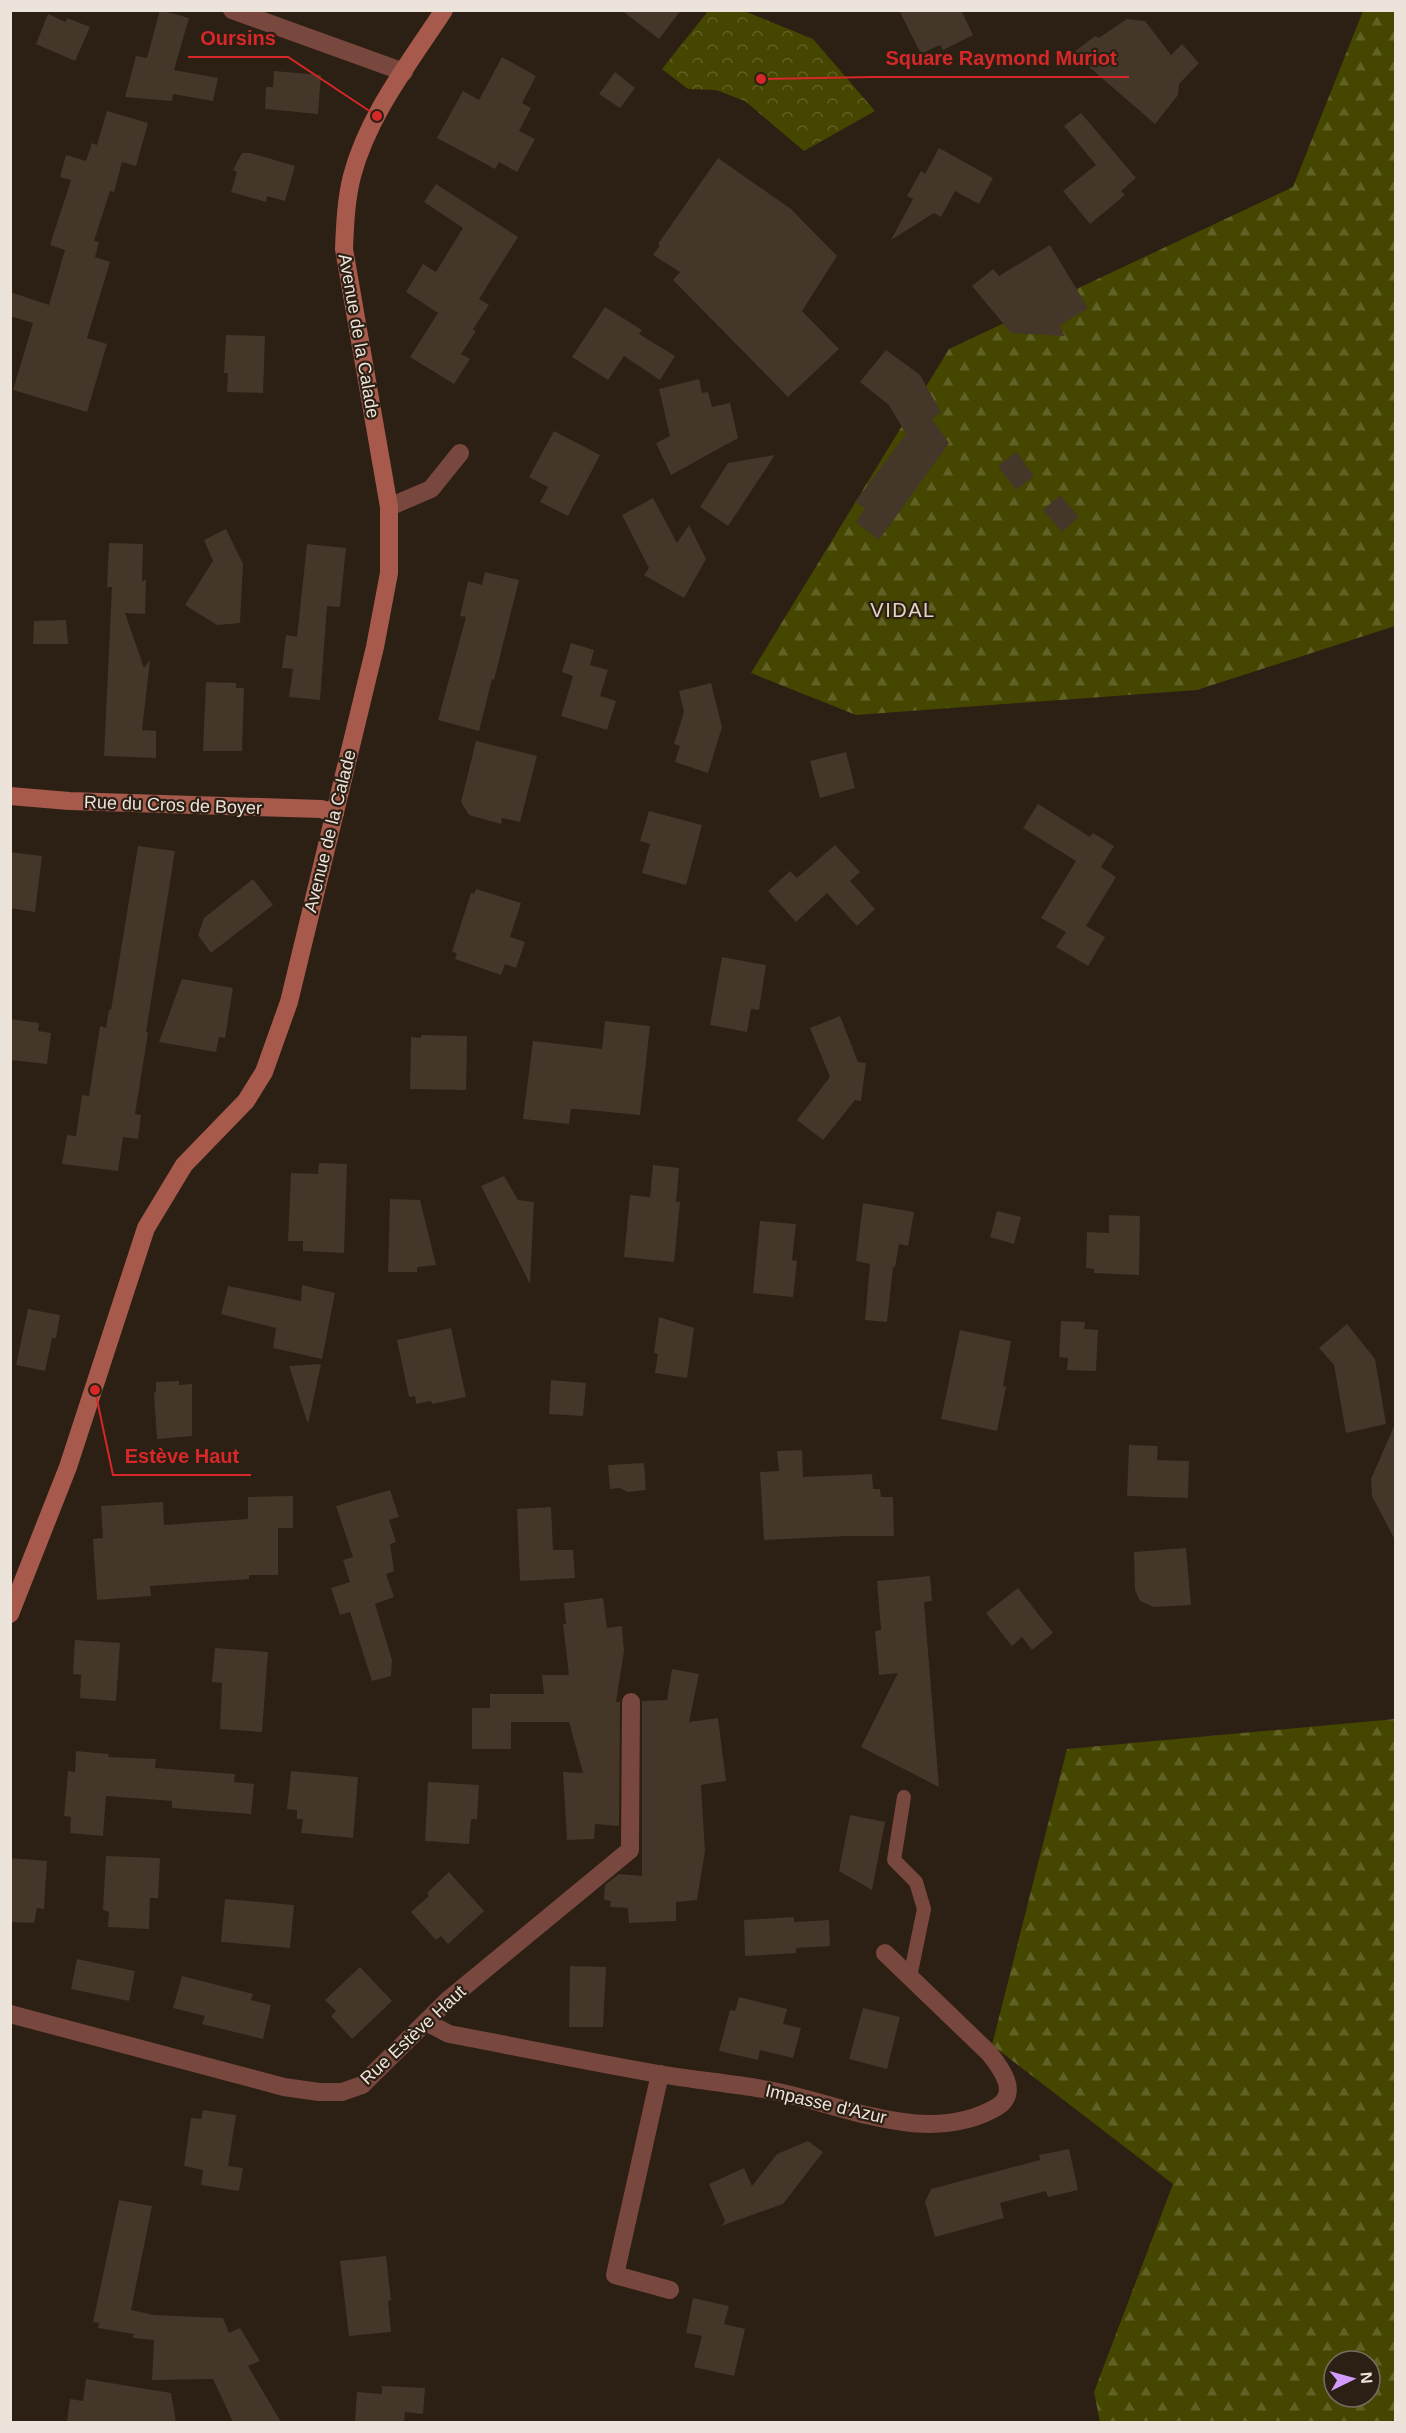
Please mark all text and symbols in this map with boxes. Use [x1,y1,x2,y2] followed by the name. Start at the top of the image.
[188,19,288,57] callout: Oursins
[200,27,276,49] text: Oursins
[873,39,1129,77] callout: Square Raymond Muriot
[885,47,1117,69] text: Square Raymond Muriot
[335,252,383,420] street label: Avenue de la Calade
[870,599,936,621] district label: VIDAL
[300,748,360,914] street label: Avenue de la Calade
[84,792,262,818] street label: Rue du Cros de Boyer
[113,1437,251,1475] callout: Estève Haut
[125,1445,240,1467] text: Estève Haut
[356,1981,470,2089] street label: Rue Estève Haut
[764,2080,888,2128] street label: Impasse d'Azur
[1322,2349,1382,2409] north arrow
[1357,2371,1375,2384] text: N

